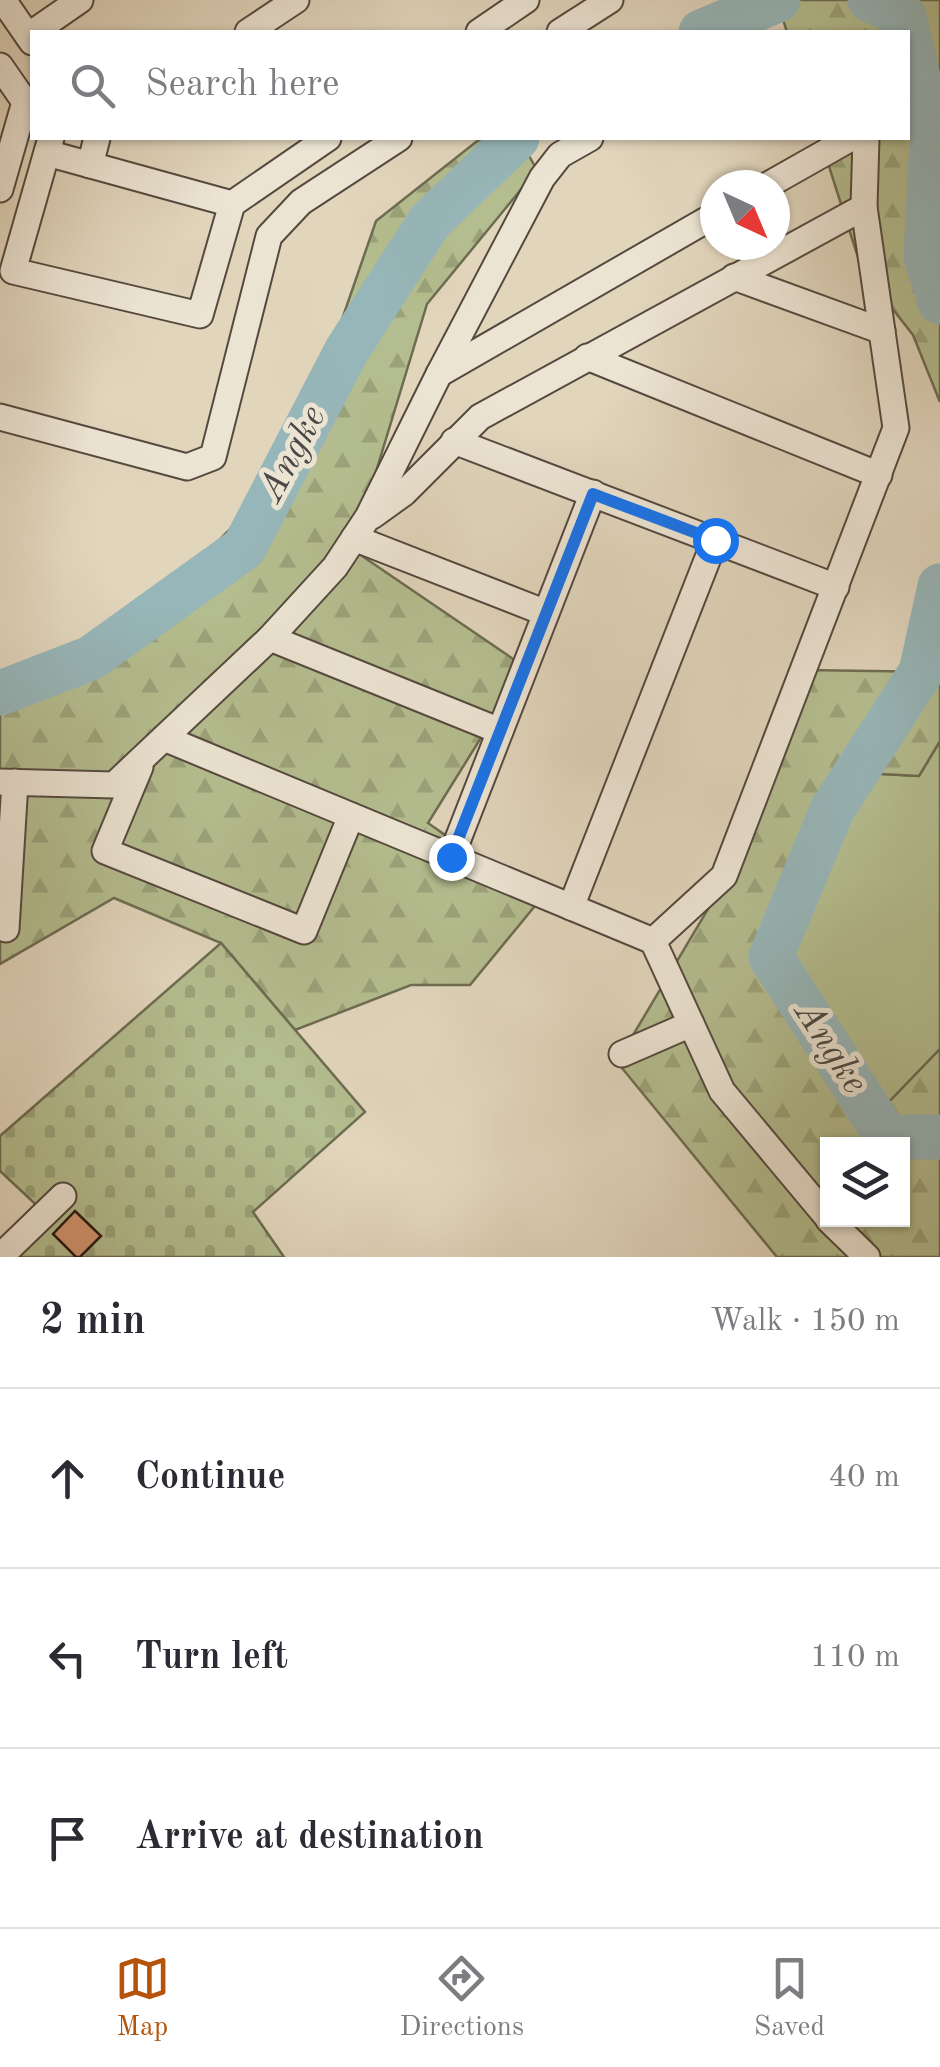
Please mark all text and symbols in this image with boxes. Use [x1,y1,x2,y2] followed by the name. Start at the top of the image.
[30,30,910,140] search box
[65,58,120,113] icon: search
[145,66,340,104] text: Search here
[700,170,790,260] north arrow
[251,400,334,510] water label: Angke
[693,518,739,564] route start
[429,835,475,881] route end
[785,993,874,1101] water label: Angke
[820,1137,910,1227] map controls
[820,1137,910,1227] button: layers
[40,1301,146,1343] text: 2 min
[710,1306,900,1338] text: Walk · 150 m
[40,1451,95,1506] icon: ahead
[135,1459,285,1497] text: Continue
[829,1462,900,1494] text: 40 m
[40,1631,95,1686] icon: left
[135,1639,288,1677] text: Turn left
[810,1642,900,1674] text: 110 m
[40,1811,95,1866] icon: arrive
[135,1819,484,1857] text: Arrive at destination
[115,1951,170,2046] tab: Map
[400,1951,524,2046] tab: Directions
[754,1951,825,2046] tab: Saved

